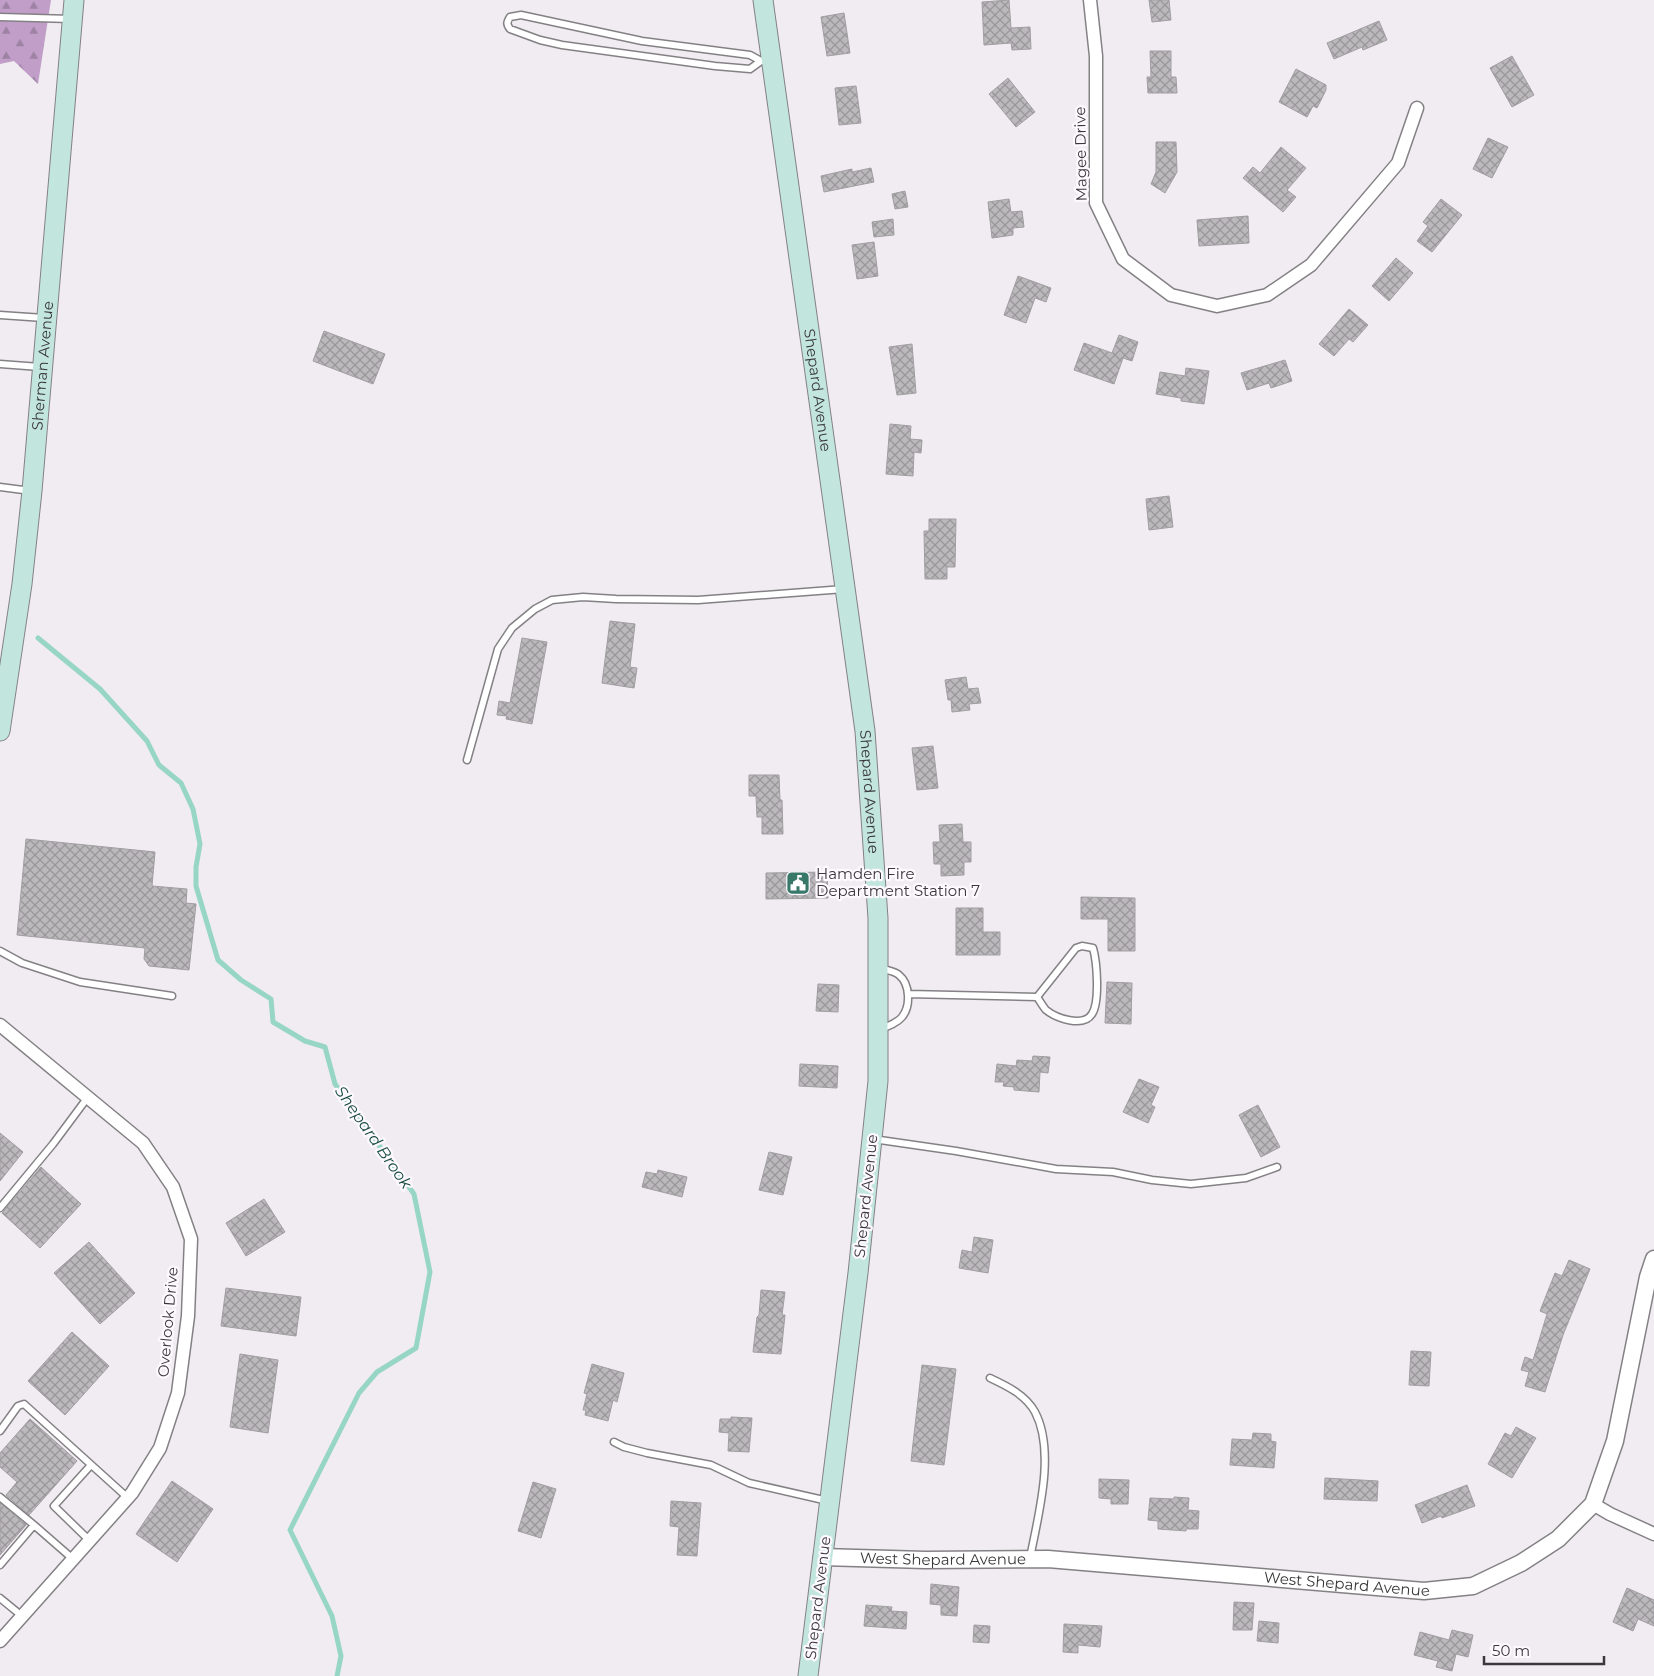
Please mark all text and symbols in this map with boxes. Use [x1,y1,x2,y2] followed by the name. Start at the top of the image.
[1070,106,1091,202] street label: Magee Drive
[27,300,57,431] street label: Sherman Avenue
[800,327,836,453] street label: Shepard Avenue
[856,729,884,854] street label: Shepard Avenue
[816,864,980,900] place label: Hamden Fire Department Station 7
[785,870,811,896] public building icon: Hamden Fire Department Station 7
[331,1082,417,1194] water label: Shepard Brook
[850,1133,881,1259] street label: Shepard Avenue
[153,1266,182,1378] street label: Overlook Drive
[801,1535,834,1661] street label: Shepard Avenue
[860,1548,1026,1569] street label: West Shepard Avenue
[1263,1567,1431,1600] street label: West Shepard Avenue
[1484,1634,1604,1666] scale bar
[1492,1641,1530,1660] text: 50 m

